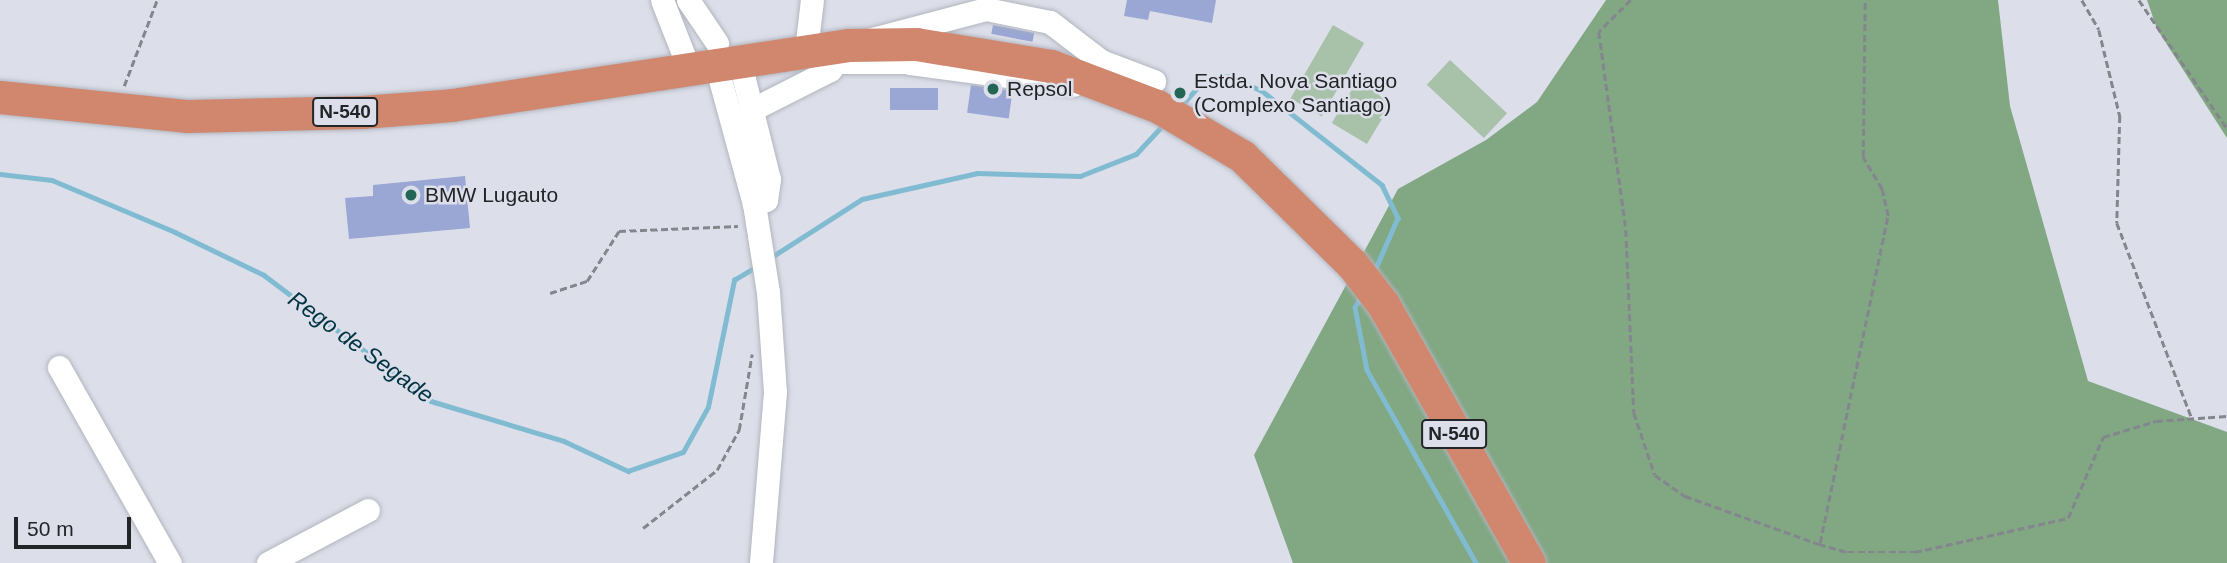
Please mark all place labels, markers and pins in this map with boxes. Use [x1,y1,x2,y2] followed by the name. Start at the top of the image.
[1194,68,1397,118] place label: Estda. Nova Santiago (Complexo Santiago)
[1007,76,1072,102] place label: Repsol
[985,81,1001,97] marker: Repsol
[1172,85,1188,101] marker: Estda. Nova Santiago (Complexo Santiago)
[425,182,558,208] place label: BMW Lugauto
[403,187,419,203] marker: BMW Lugauto

